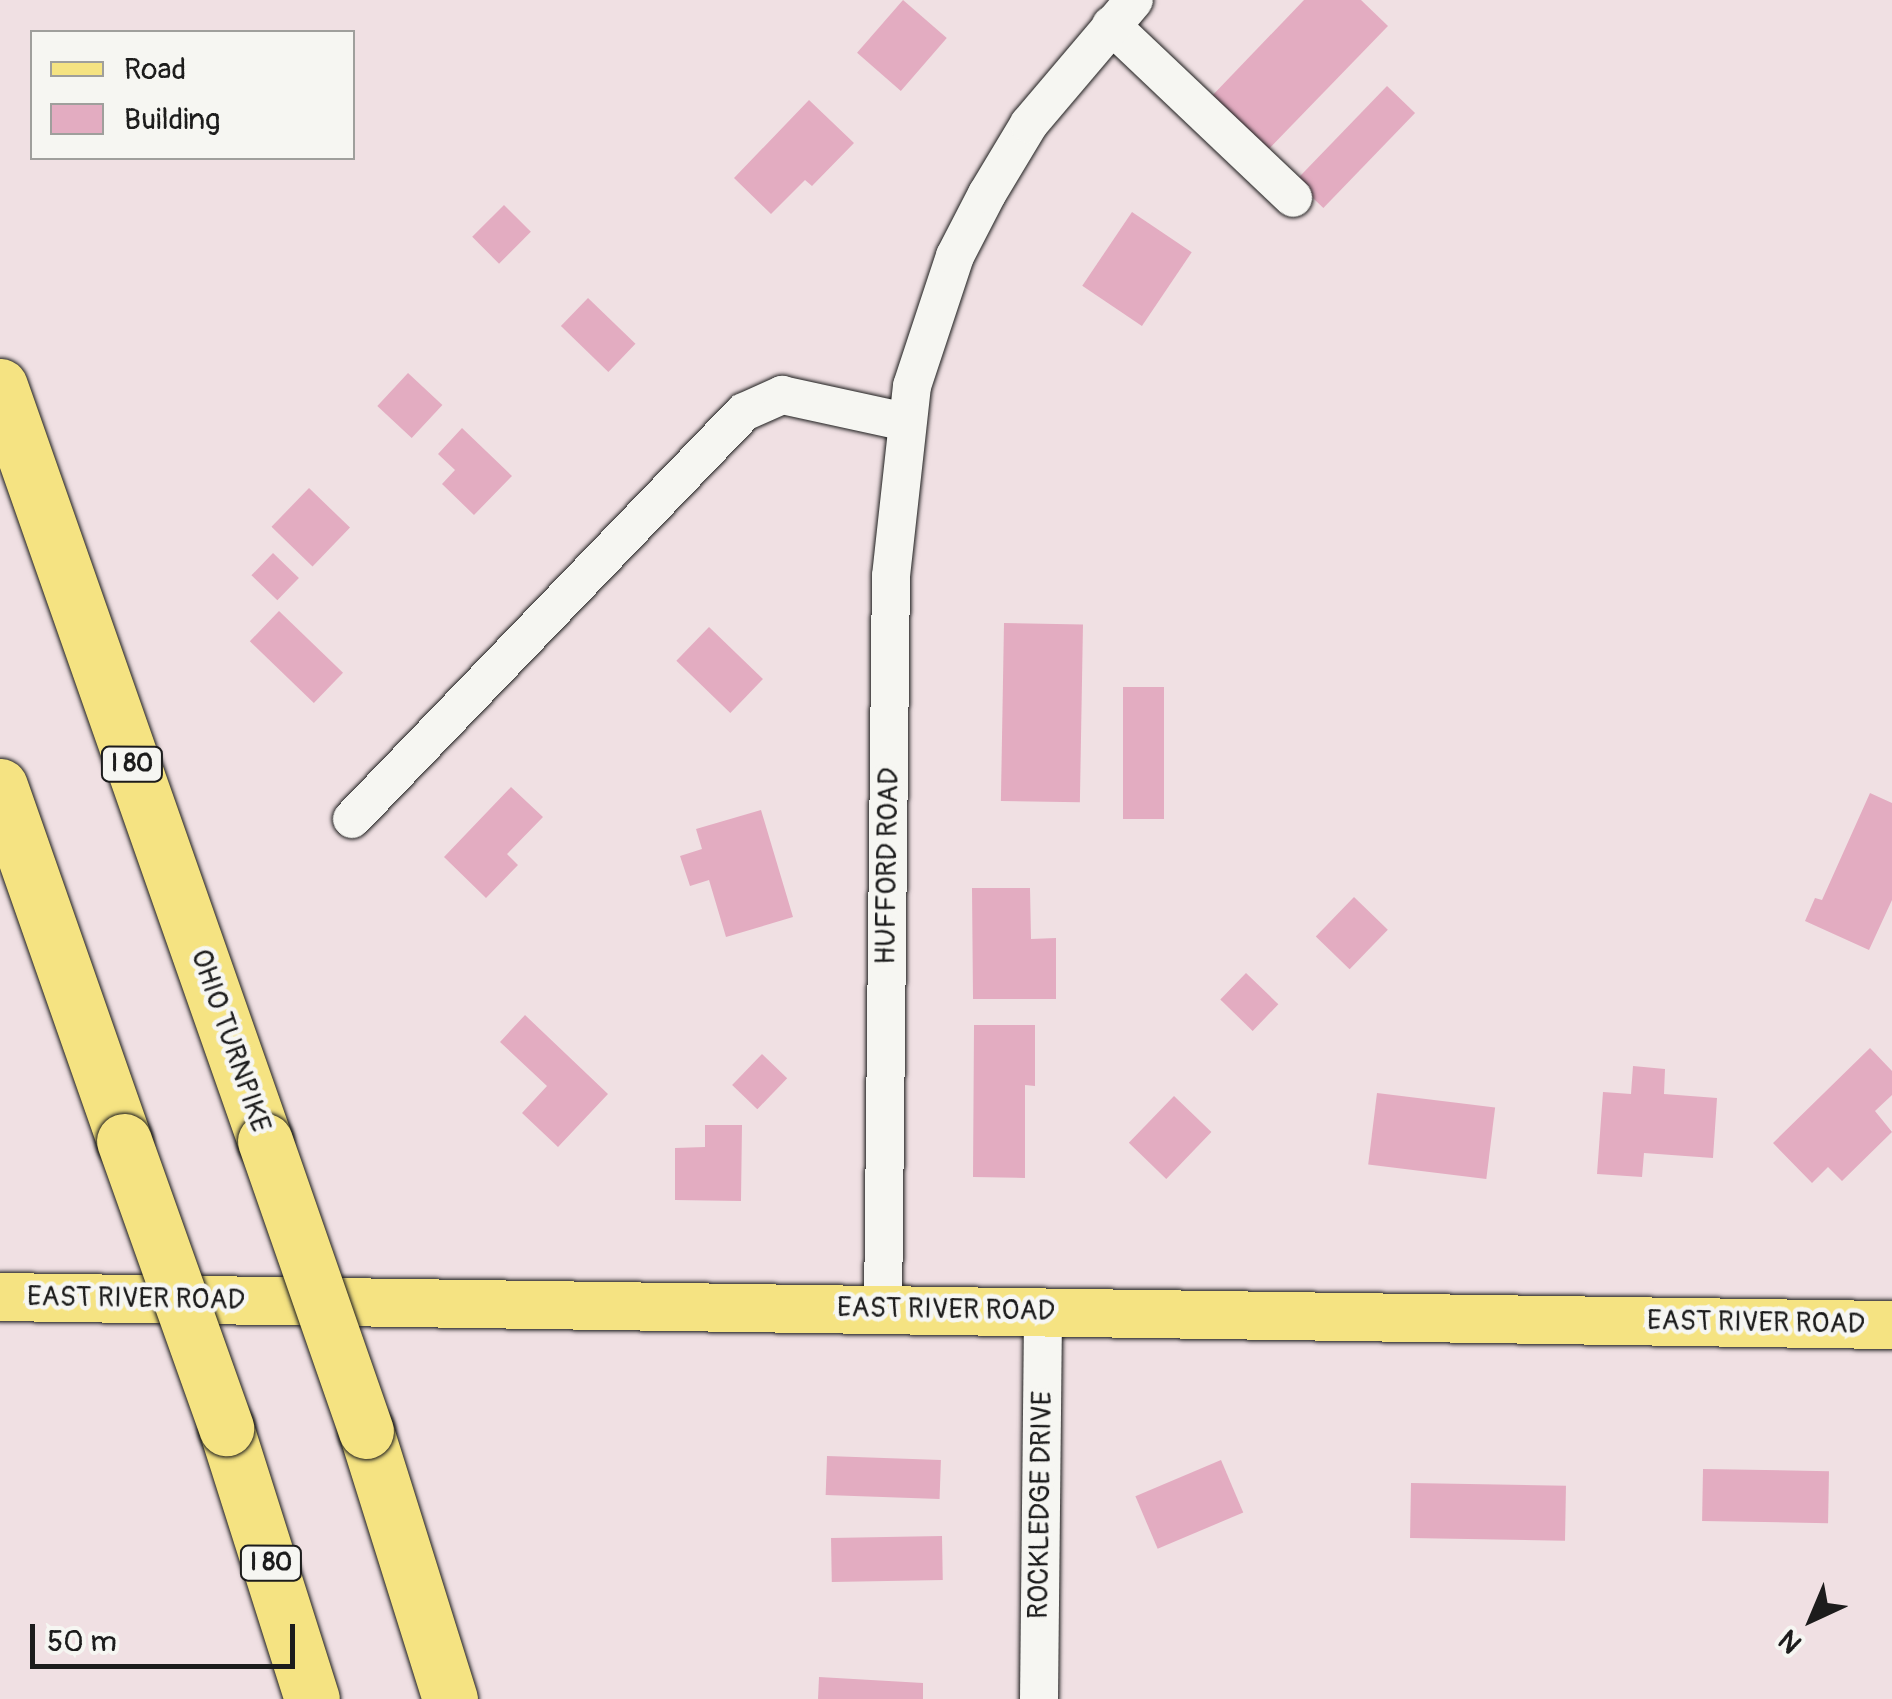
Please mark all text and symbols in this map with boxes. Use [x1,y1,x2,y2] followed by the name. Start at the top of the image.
[30,30,355,160] legend
[124,51,186,88] text: Road
[124,101,220,138] text: Building
[100,744,164,784] road number: I 80
[869,767,907,965] street label: HUFFORD ROAD
[183,945,277,1137] street label: OHIO TURNPIKE
[27,1280,245,1318] street label: EAST RIVER ROAD
[837,1291,1055,1329] street label: EAST RIVER ROAD
[1647,1304,1865,1342] street label: EAST RIVER ROAD
[1022,1391,1060,1619] street label: ROCKLEDGE DRIVE
[238,1543,304,1583] road number: I 80
[1762,1569,1862,1669] north arrow
[35,1604,300,1666] scale bar
[1772,1622,1810,1660] text: N
[47,1623,117,1660] text: 50 m

